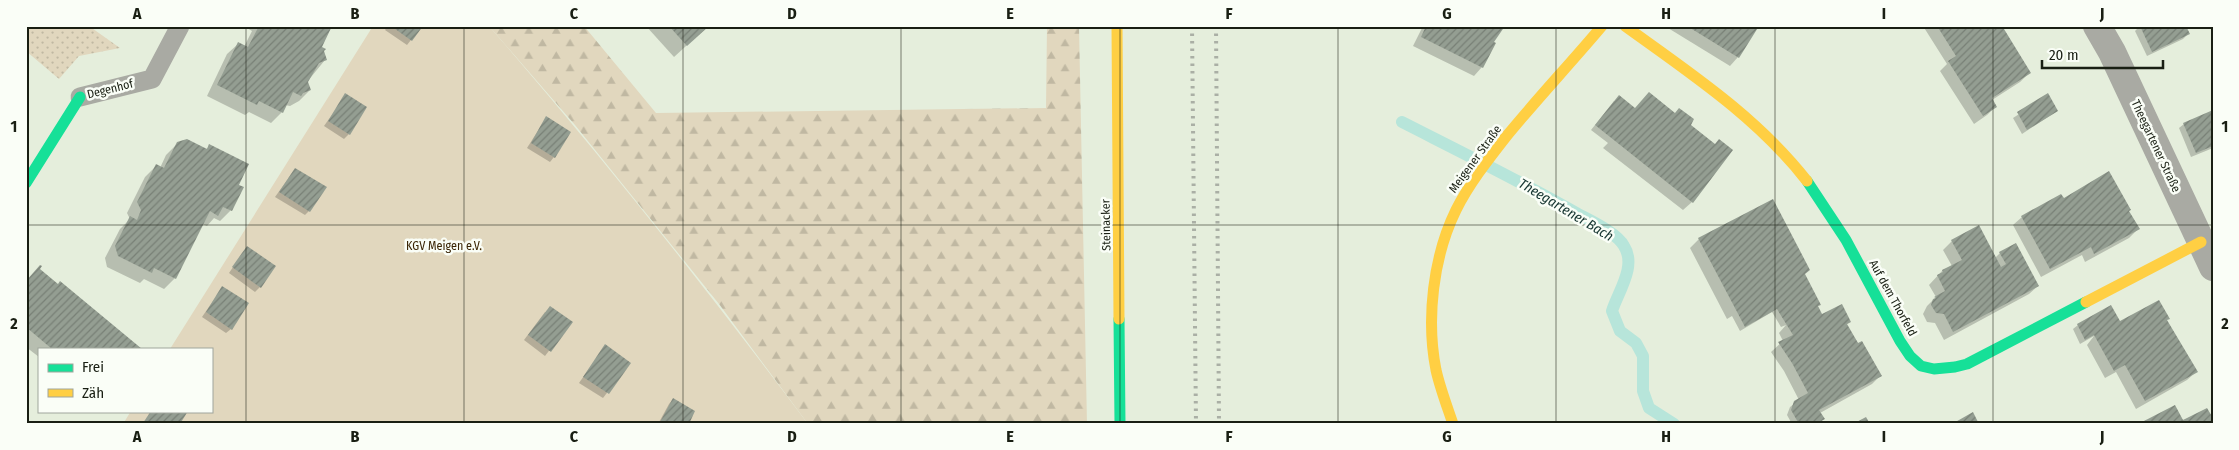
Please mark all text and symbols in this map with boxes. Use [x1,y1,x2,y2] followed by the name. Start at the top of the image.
[132,4,142,23] text: A
[351,4,360,23] text: B
[570,4,579,23] text: C
[787,4,797,23] text: D
[1006,4,1014,23] text: E
[1225,4,1233,23] text: F
[1442,4,1452,23] text: G
[1661,4,1671,23] text: H
[1882,4,1886,23] text: I
[2099,4,2104,23] text: J
[2042,38,2163,70] scale bar
[2049,46,2079,64] text: 20 m
[86,76,136,101] street label: Degenhof
[2129,98,2184,194] street label: Theegartener Straße
[11,117,17,136] text: 1
[2222,117,2228,136] text: 1
[1446,122,1504,195] street label: Meigener Straße
[1516,175,1616,245] water label: Theegartener Bach
[1099,198,1113,251] street label: Steinacker
[406,239,482,253] park label: KGV Meigen e.V.
[1866,257,1920,339] street label: Auf dem Thorfeld
[9,314,18,333] text: 2
[2220,314,2229,333] text: 2
[38,348,212,412] legend
[82,358,104,376] text: Frei
[82,384,104,402] text: Zäh
[132,427,142,446] text: A
[351,427,360,446] text: B
[570,427,579,446] text: C
[787,427,797,446] text: D
[1006,427,1014,446] text: E
[1225,427,1233,446] text: F
[1442,427,1452,446] text: G
[1661,427,1671,446] text: H
[1882,427,1886,446] text: I
[2099,427,2104,446] text: J

